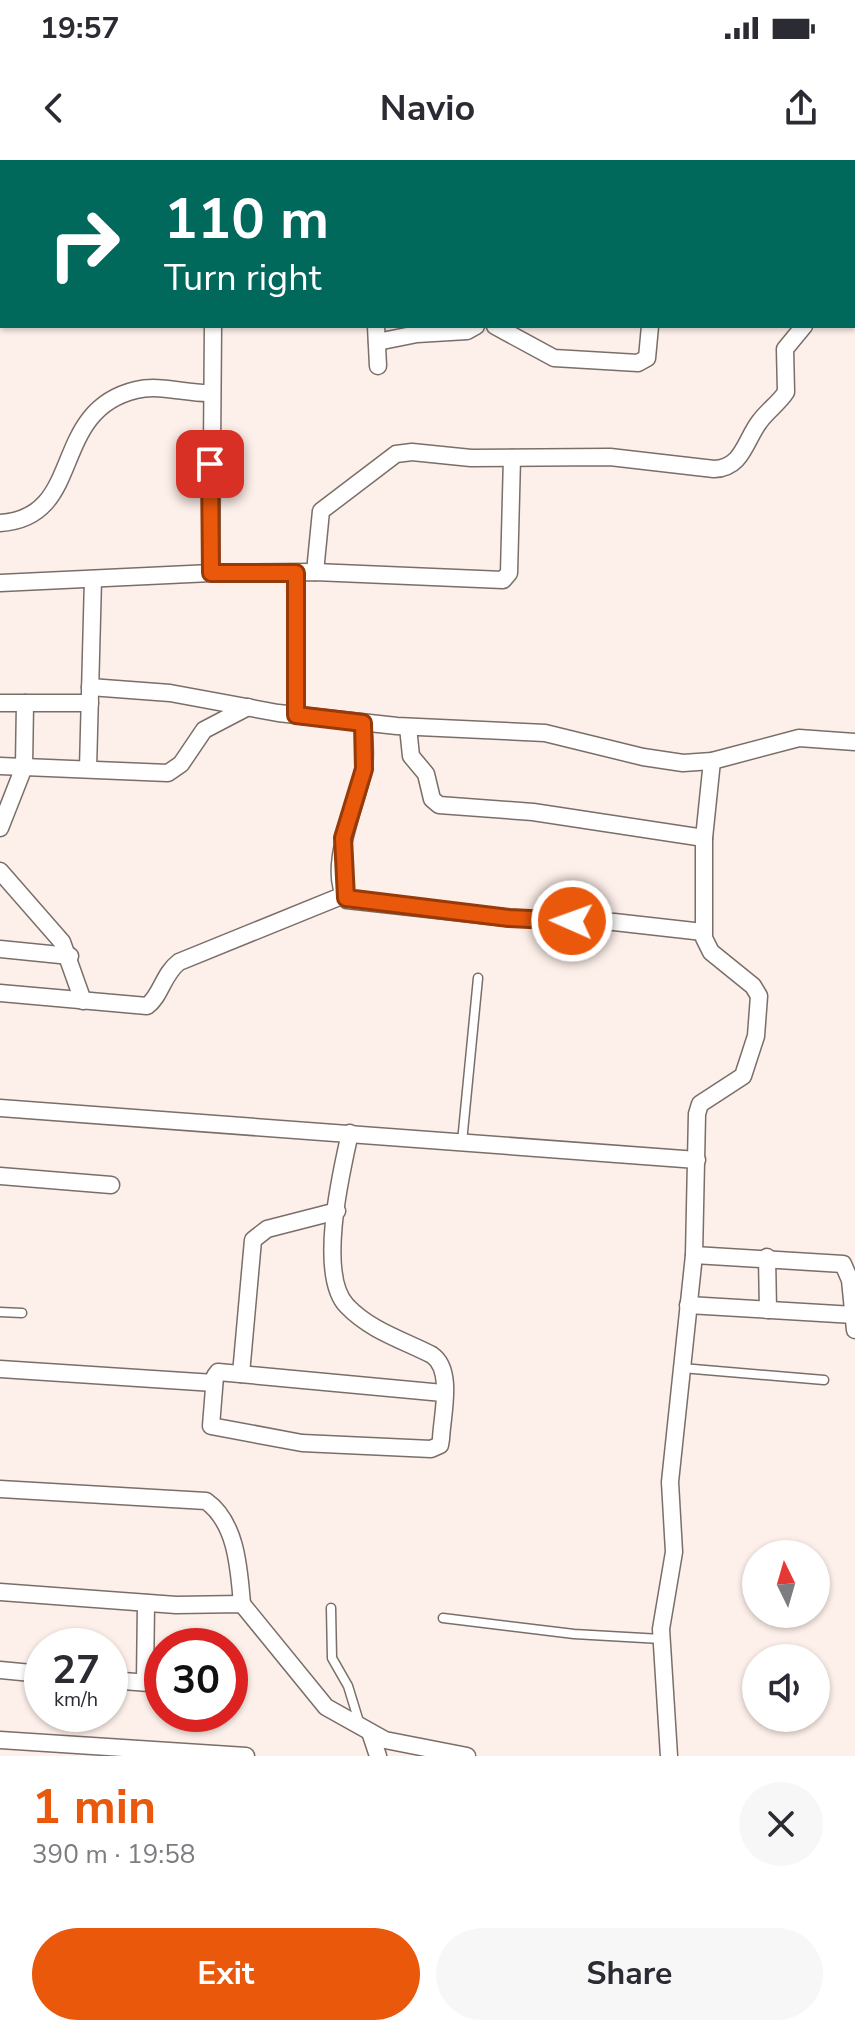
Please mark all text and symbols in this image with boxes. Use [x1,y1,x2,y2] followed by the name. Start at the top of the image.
[40,8,119,49] text: 19:57
[380,84,475,133] text: Navio
[32,86,76,130] icon: back
[779,86,823,130] icon: share
[164,181,329,258] text: 110 m
[32,192,136,296] icon: right
[164,254,321,303] text: Turn right
[176,430,244,498] pin
[188,442,232,486] icon: arrive
[530,879,614,963] position arrow
[742,1540,830,1628] north arrow
[742,1540,830,1732] map controls
[144,1628,248,1732] speed limit sign: 30
[52,1643,100,1697] text: 27
[742,1644,830,1732] button: sound
[54,1686,98,1713] text: km/h
[32,1774,156,1840] text: 1 min
[739,1782,823,1866] button: close
[32,1837,195,1872] text: 390 m · 19:58
[32,1928,420,2020] button: Exit
[436,1928,823,2020] button: Share

